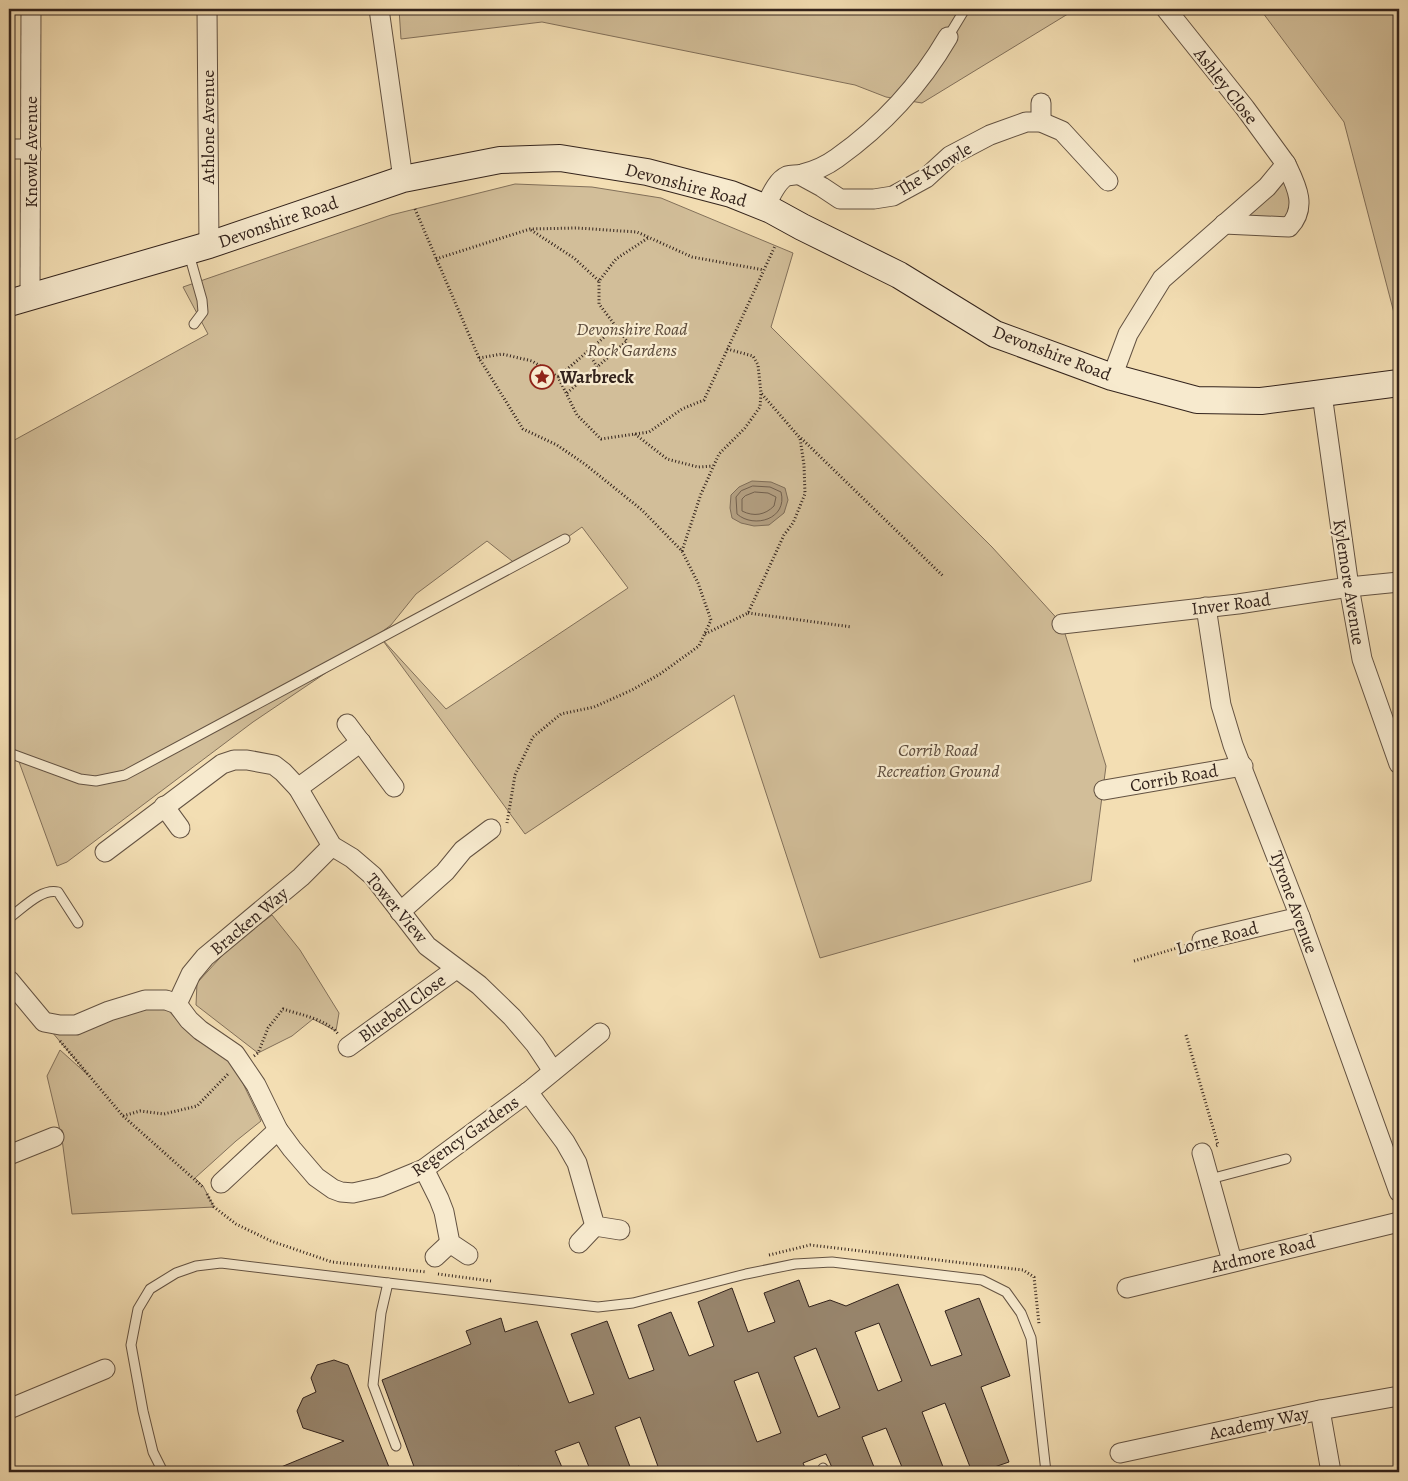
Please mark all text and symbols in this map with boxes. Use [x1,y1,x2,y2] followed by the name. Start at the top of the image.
[1188,42,1264,129] street label: Ashley Close
[196,70,220,185] street label: Athlone Avenue
[19,96,43,208] street label: Knowle Avenue
[892,136,976,202] street label: The Knowle
[623,157,750,213] street label: Devonshire Road
[215,190,341,254] street label: Devonshire Road
[576,317,688,362] park label: Devonshire Road Rock Gardens
[989,319,1115,387] street label: Devonshire Road
[529,364,555,390] place icon: Warbreck
[559,365,634,389] place label: Warbreck
[1327,517,1371,647] street label: Kylemore Avenue
[1190,587,1272,621] street label: Inver Road
[876,738,1000,783] park label: Corrib Road Recreation Ground
[1128,758,1220,798] street label: Corrib Road
[1264,847,1324,957] street label: Tyrone Avenue
[361,868,434,948] street label: Tower View
[205,881,294,961] street label: Bracken Way
[1173,915,1261,960] street label: Lorne Road
[354,968,450,1048] street label: Bluebell Close
[406,1090,524,1182] street label: Regency Gardens
[1208,1229,1318,1279] street label: Ardmore Road
[1206,1401,1312,1445] street label: Academy Way

